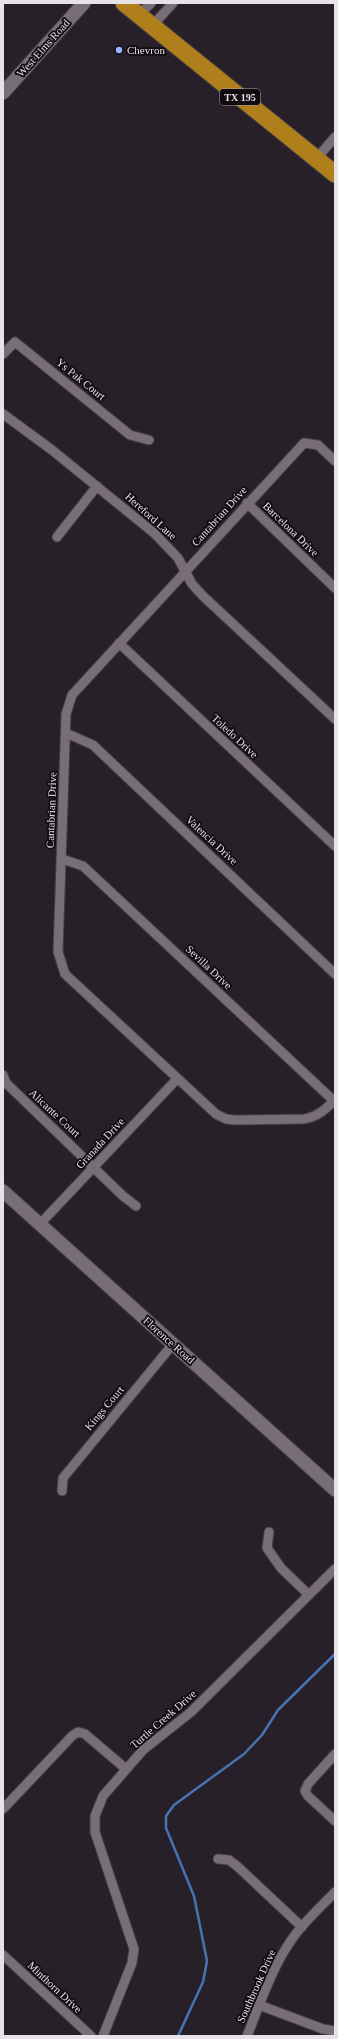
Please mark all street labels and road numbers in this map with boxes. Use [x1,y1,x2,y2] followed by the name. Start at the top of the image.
[14,16,72,79] street label: West Elms Road
[220,89,260,105] road number: TX 195
[54,356,108,402] street label: Ys Pak Court
[189,484,249,548] street label: Cantabrian Drive
[123,490,179,542] street label: Hereford Lane
[261,500,321,559] street label: Barcelona Drive
[210,712,260,760] street label: Toledo Drive
[44,772,58,848] street label: Cantabrian Drive
[184,813,240,867] street label: Valencia Drive
[184,943,235,991] street label: Sevilla Drive
[27,1086,83,1140] street label: Alicante Court
[73,1115,127,1171] street label: Granada Drive
[141,1314,197,1366] street label: Florence Road
[82,1383,126,1433] street label: Kings Court
[128,1687,198,1751] street label: Turtle Creek Drive
[234,1947,278,2025] street label: Southbrook Drive
[26,1959,85,2015] street label: Minthorn Drive

